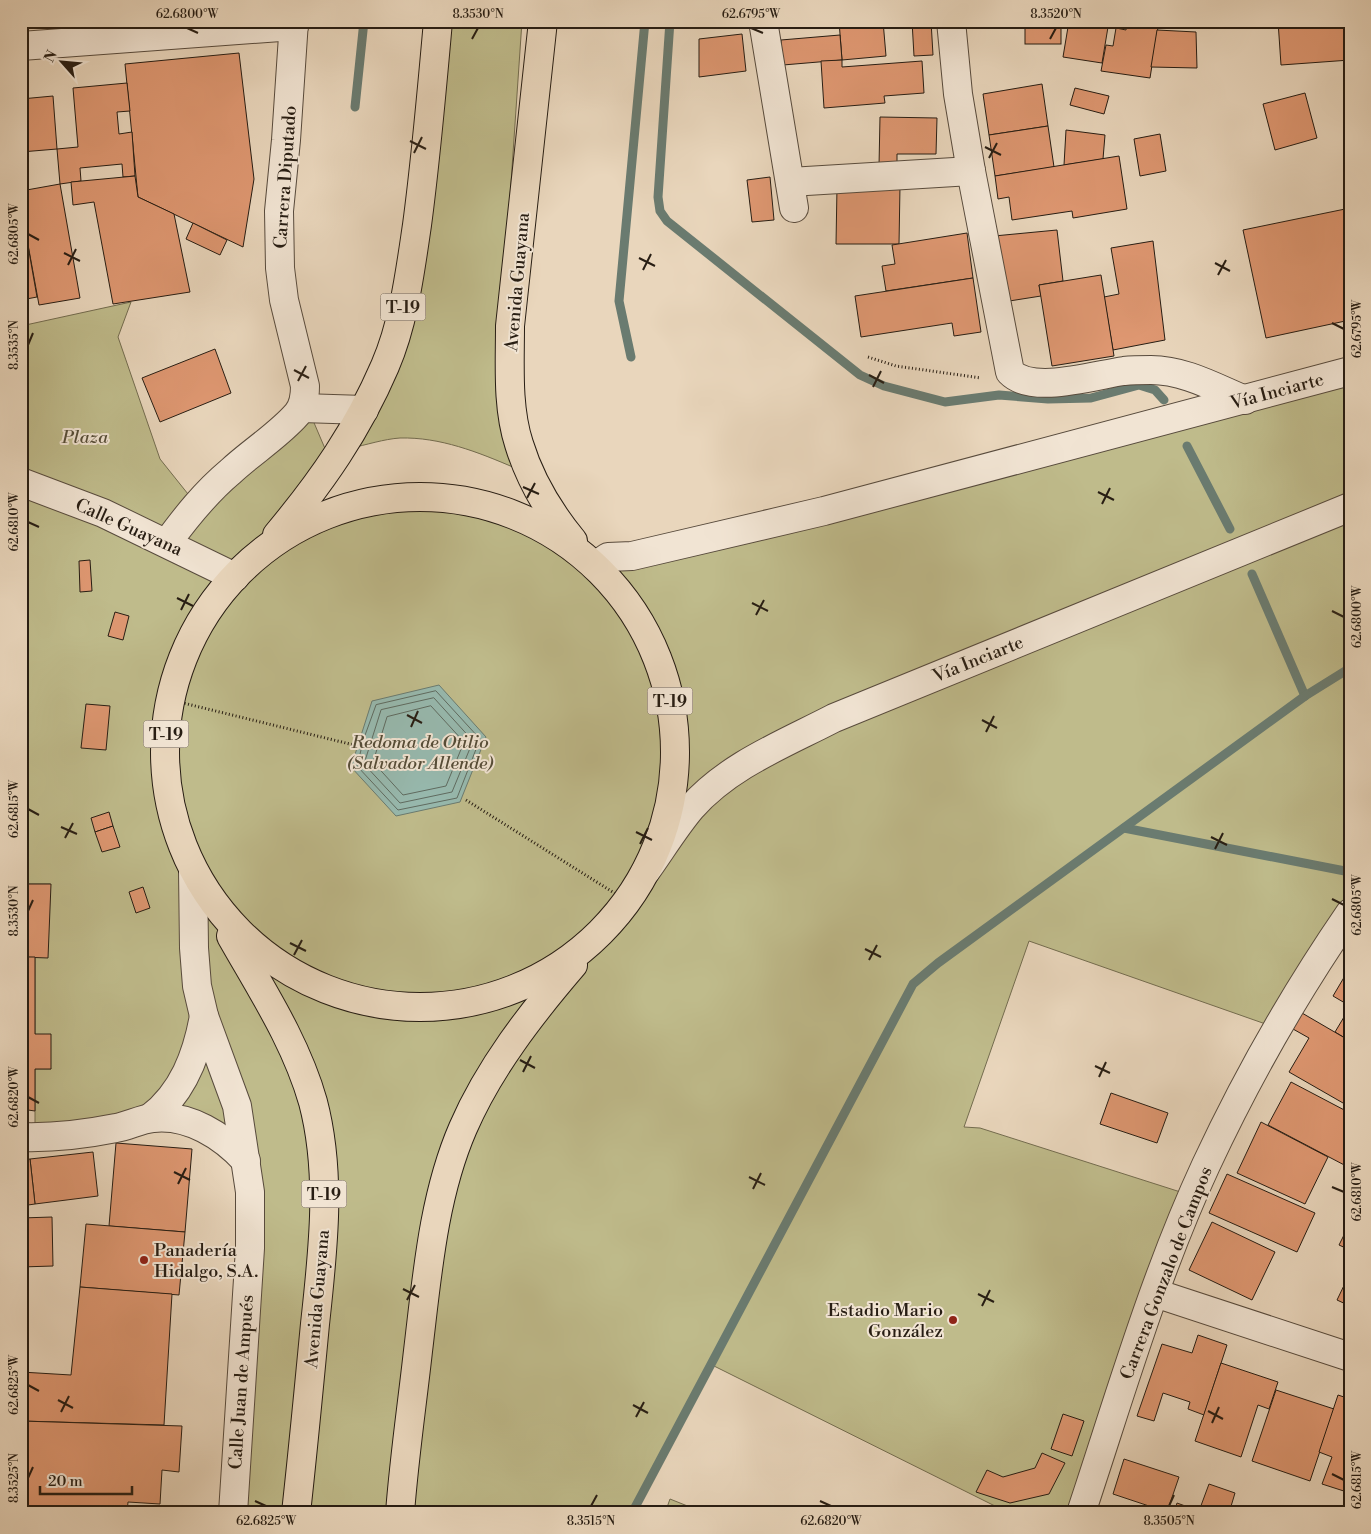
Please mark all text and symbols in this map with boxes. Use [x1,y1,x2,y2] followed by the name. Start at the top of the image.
[156,7,219,22] text: 62.6800°W
[452,7,504,22] text: 8.3530°N
[722,7,781,22] text: 62.6795°W
[1030,7,1082,22] text: 8.3520°N
[38,38,88,88] north arrow
[41,48,62,66] text: N
[269,105,302,249] street label: Carrera Diputado
[7,202,22,265] text: 62.6805°W
[500,211,535,353] street label: Avenida Guayana
[380,294,426,320] road number: T-19
[1350,299,1365,358] text: 62.6795°W
[7,320,22,370] text: 8.3535°N
[1227,368,1326,415] street label: Vía Inciarte
[61,426,109,449] park label: Plaza
[7,491,22,552] text: 62.6810°W
[72,494,187,562] street label: Calle Guayana
[1350,585,1365,648] text: 62.6800°W
[928,631,1027,688] street label: Vía Inciarte
[648,688,692,714] road number: T-19
[144,721,188,748] road number: T-19
[347,731,493,775] park label: Redoma de Otilio (Salvador Allende)
[7,779,22,838] text: 62.6815°W
[1350,873,1365,936] text: 62.6805°W
[7,885,22,937] text: 8.3530°N
[7,1065,22,1128] text: 62.6820°W
[1350,1161,1365,1222] text: 62.6810°W
[1115,1163,1218,1383] street label: Carrera Gonzalo de Campos
[302,1180,346,1208] road number: T-19
[300,1228,335,1370] street label: Avenida Guayana
[154,1239,258,1283] place label: Panadería Hidalgo, S.A.
[138,1254,150,1266] marker: Panadería Hidalgo, S.A.
[224,1294,259,1470] street label: Calle Juan de Ampués
[828,1299,943,1343] place label: Estadio Mario González
[947,1314,959,1326] marker: Estadio Mario González
[7,1354,22,1415] text: 62.6825°W
[1350,1450,1365,1509] text: 62.6815°W
[7,1453,22,1503] text: 8.3525°N
[40,1464,132,1496] scale bar
[48,1472,83,1491] text: 20 m
[236,1514,297,1529] text: 62.6825°W
[567,1514,615,1529] text: 8.3515°N
[800,1514,863,1529] text: 62.6820°W
[1143,1514,1195,1529] text: 8.3505°N

